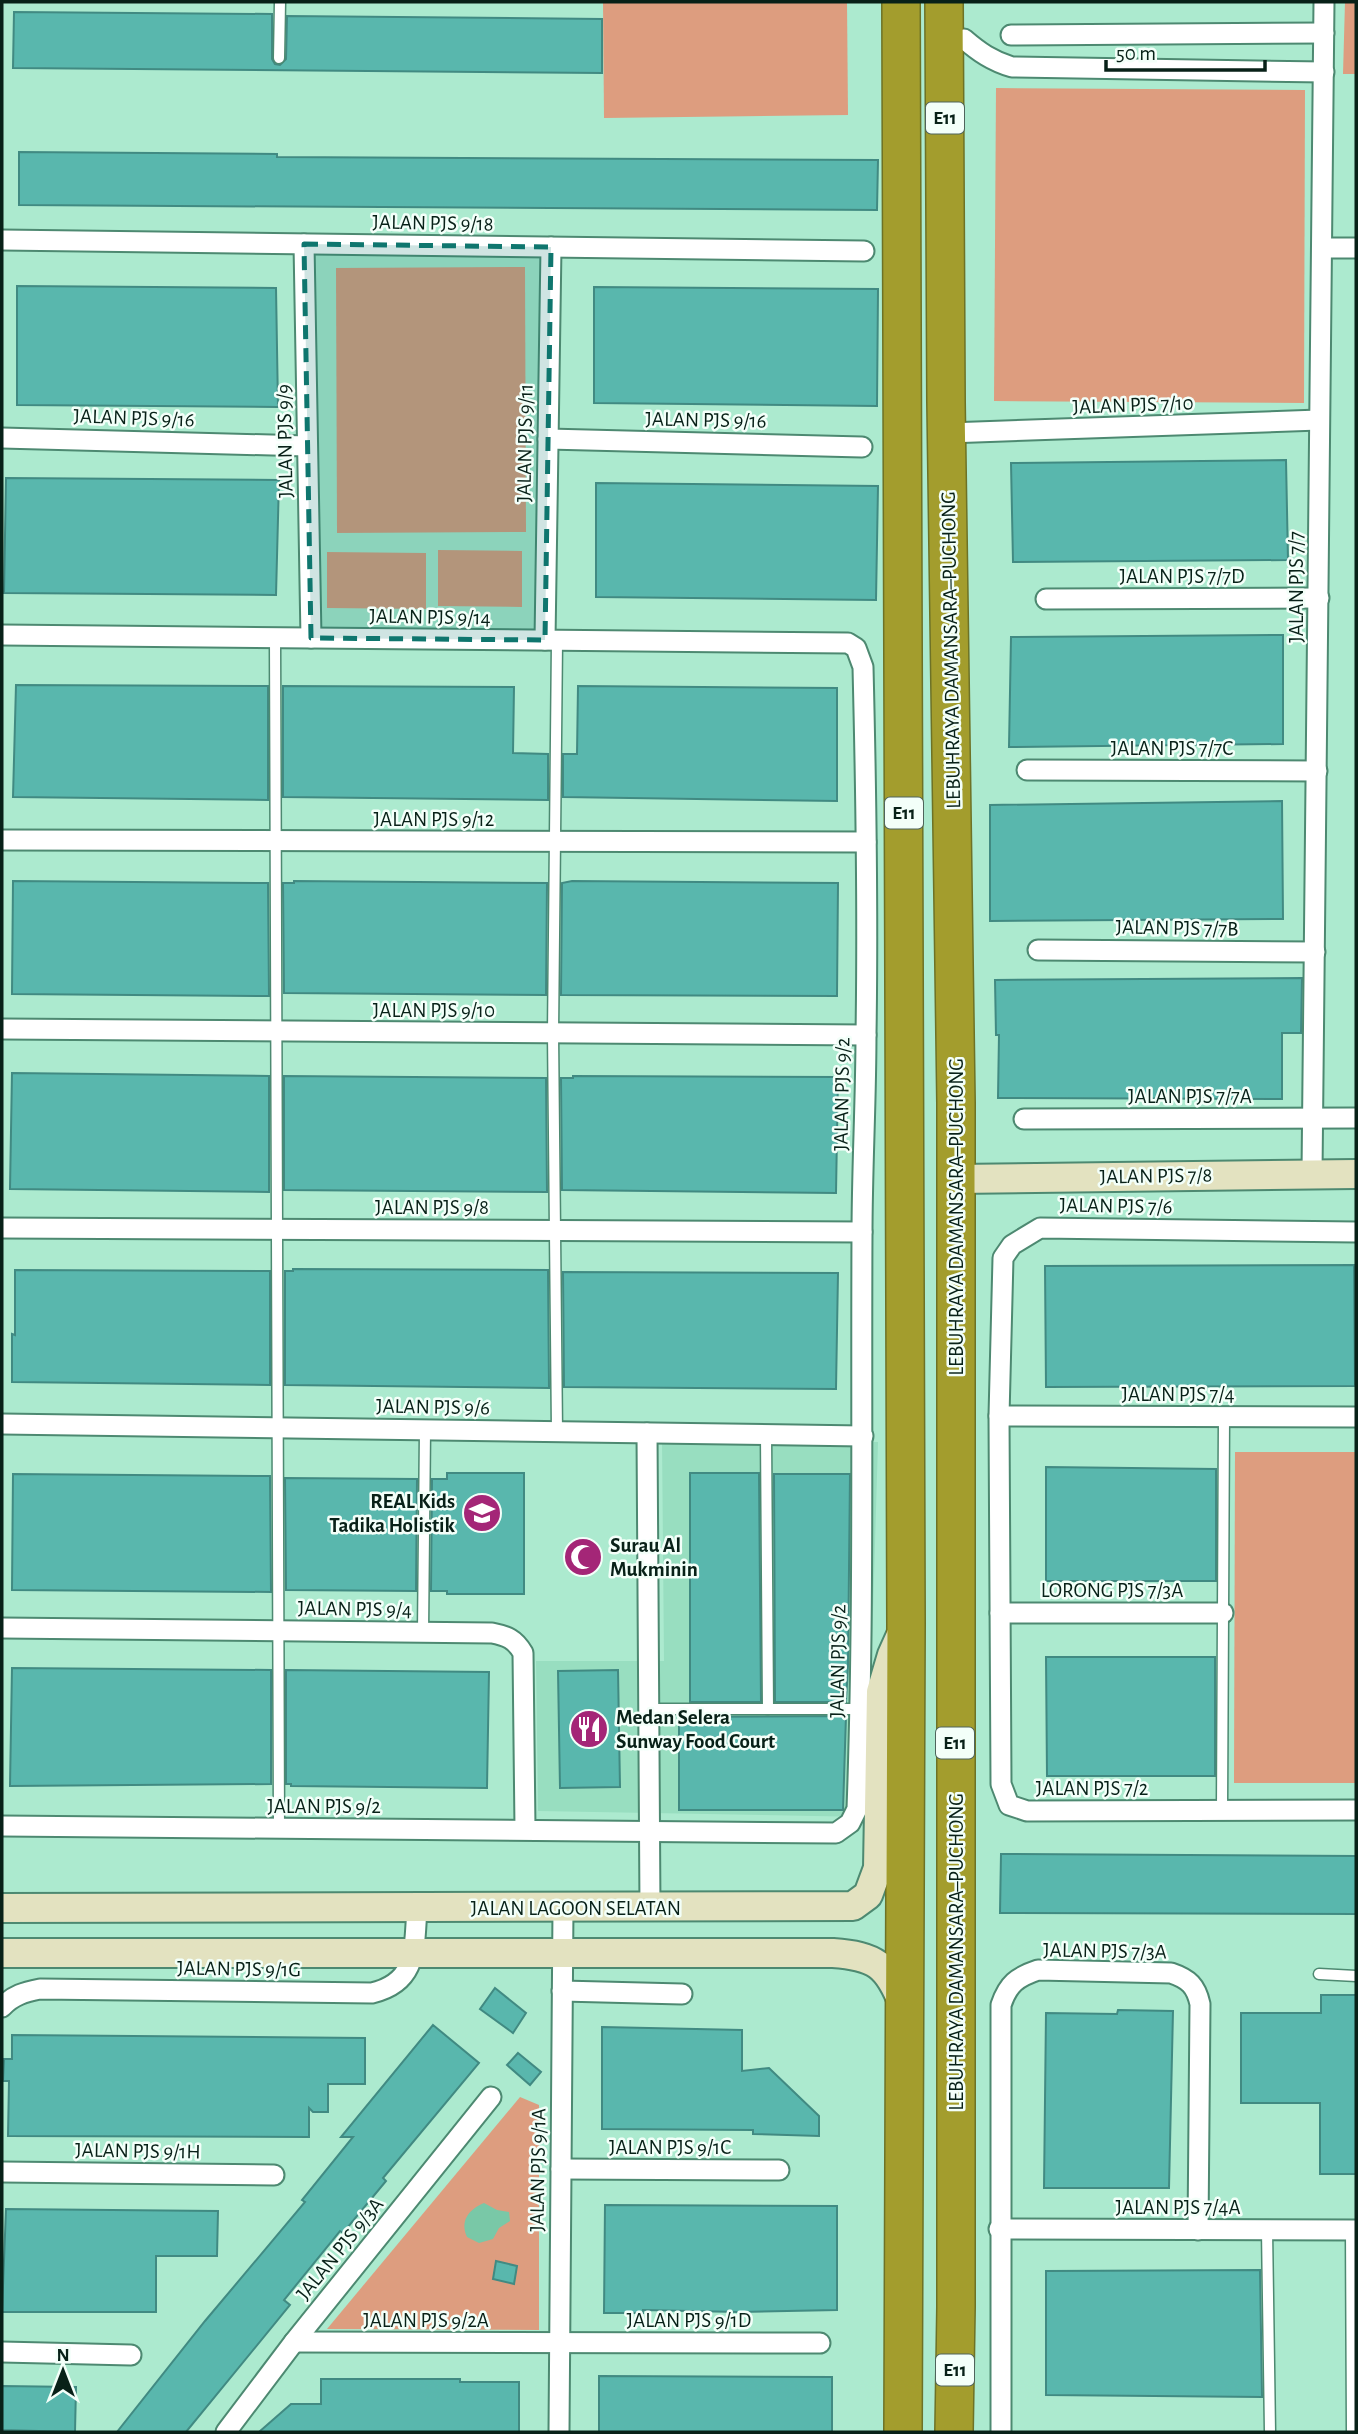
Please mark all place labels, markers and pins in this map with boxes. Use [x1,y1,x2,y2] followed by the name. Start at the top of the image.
[329,1491,456,1536] place label: REAL Kids Tadika Holistik
[461,1492,503,1534] school or university icon: REAL Kids Tadika Holistik
[610,1535,698,1580] place label: Surau Al Mukminin
[562,1536,604,1578] mosque icon: Surau Al Mukminin
[616,1707,775,1752] place label: Medan Selera Sunway Food Court
[568,1708,610,1750] restaurant icon: Medan Selera Sunway Food Court

